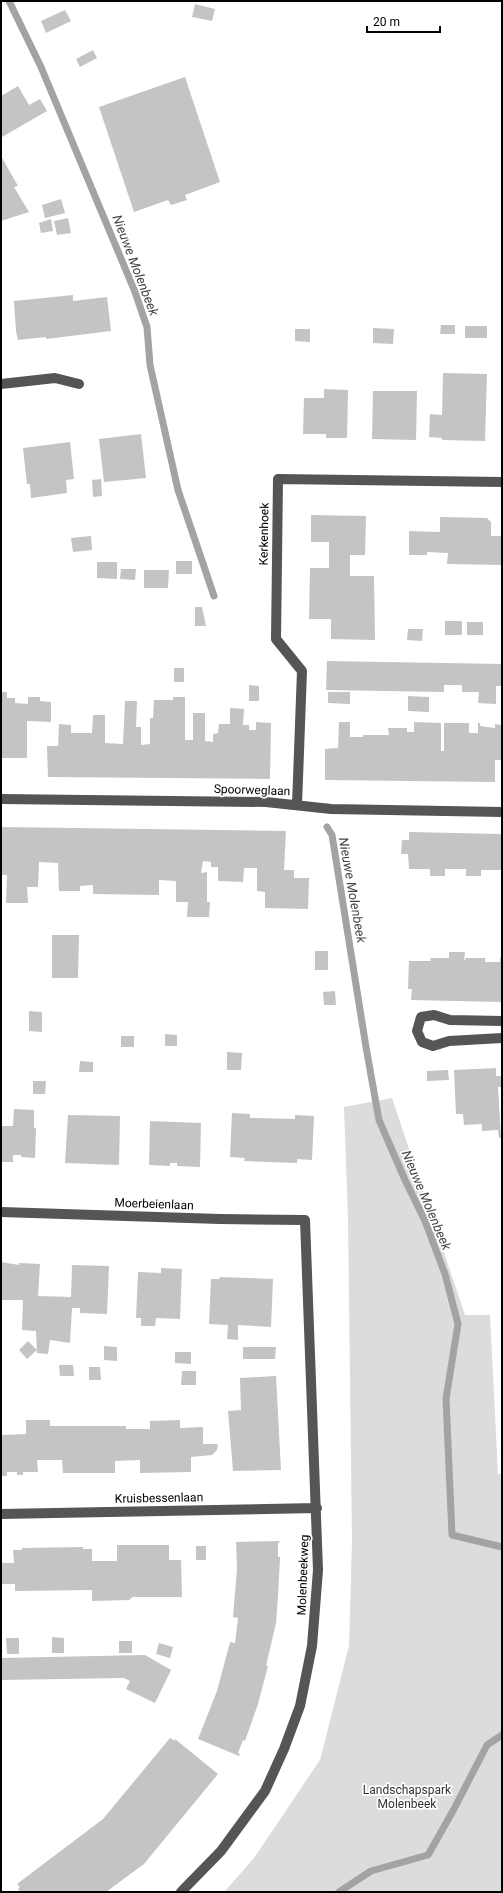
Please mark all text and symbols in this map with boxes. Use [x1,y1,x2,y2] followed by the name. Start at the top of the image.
[367,8,440,34] scale bar
[373,15,400,29] text: 20 m
[109,213,162,318] water label: Nieuwe Molenbeek
[256,502,272,565] street label: Kerkenhoek
[214,782,290,798] street label: Spoorweglaan
[336,836,369,945] water label: Nieuwe Molenbeek
[399,1148,455,1253] water label: Nieuwe Molenbeek
[114,1196,194,1212] street label: Moerbeienlaan
[115,1490,203,1506] street label: Kruisbessenlaan
[295,1534,311,1616] street label: Molenbeekweg
[363,1783,452,1811] park label: Landschapspark Molenbeek

